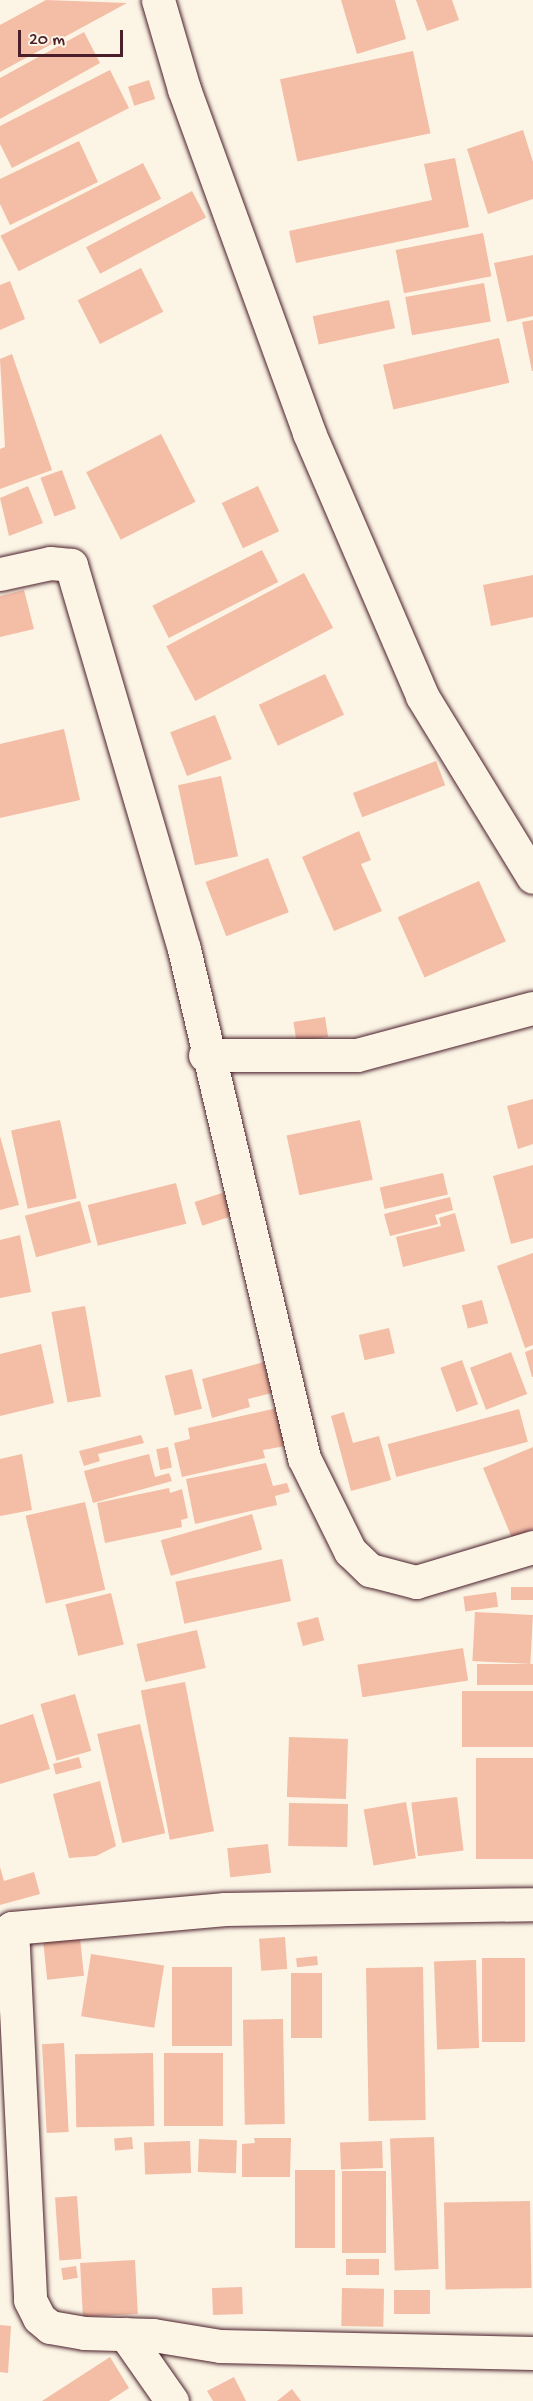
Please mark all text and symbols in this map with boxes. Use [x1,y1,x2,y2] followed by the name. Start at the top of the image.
[21,18,126,56] scale bar
[29,30,65,51] text: 20 m

